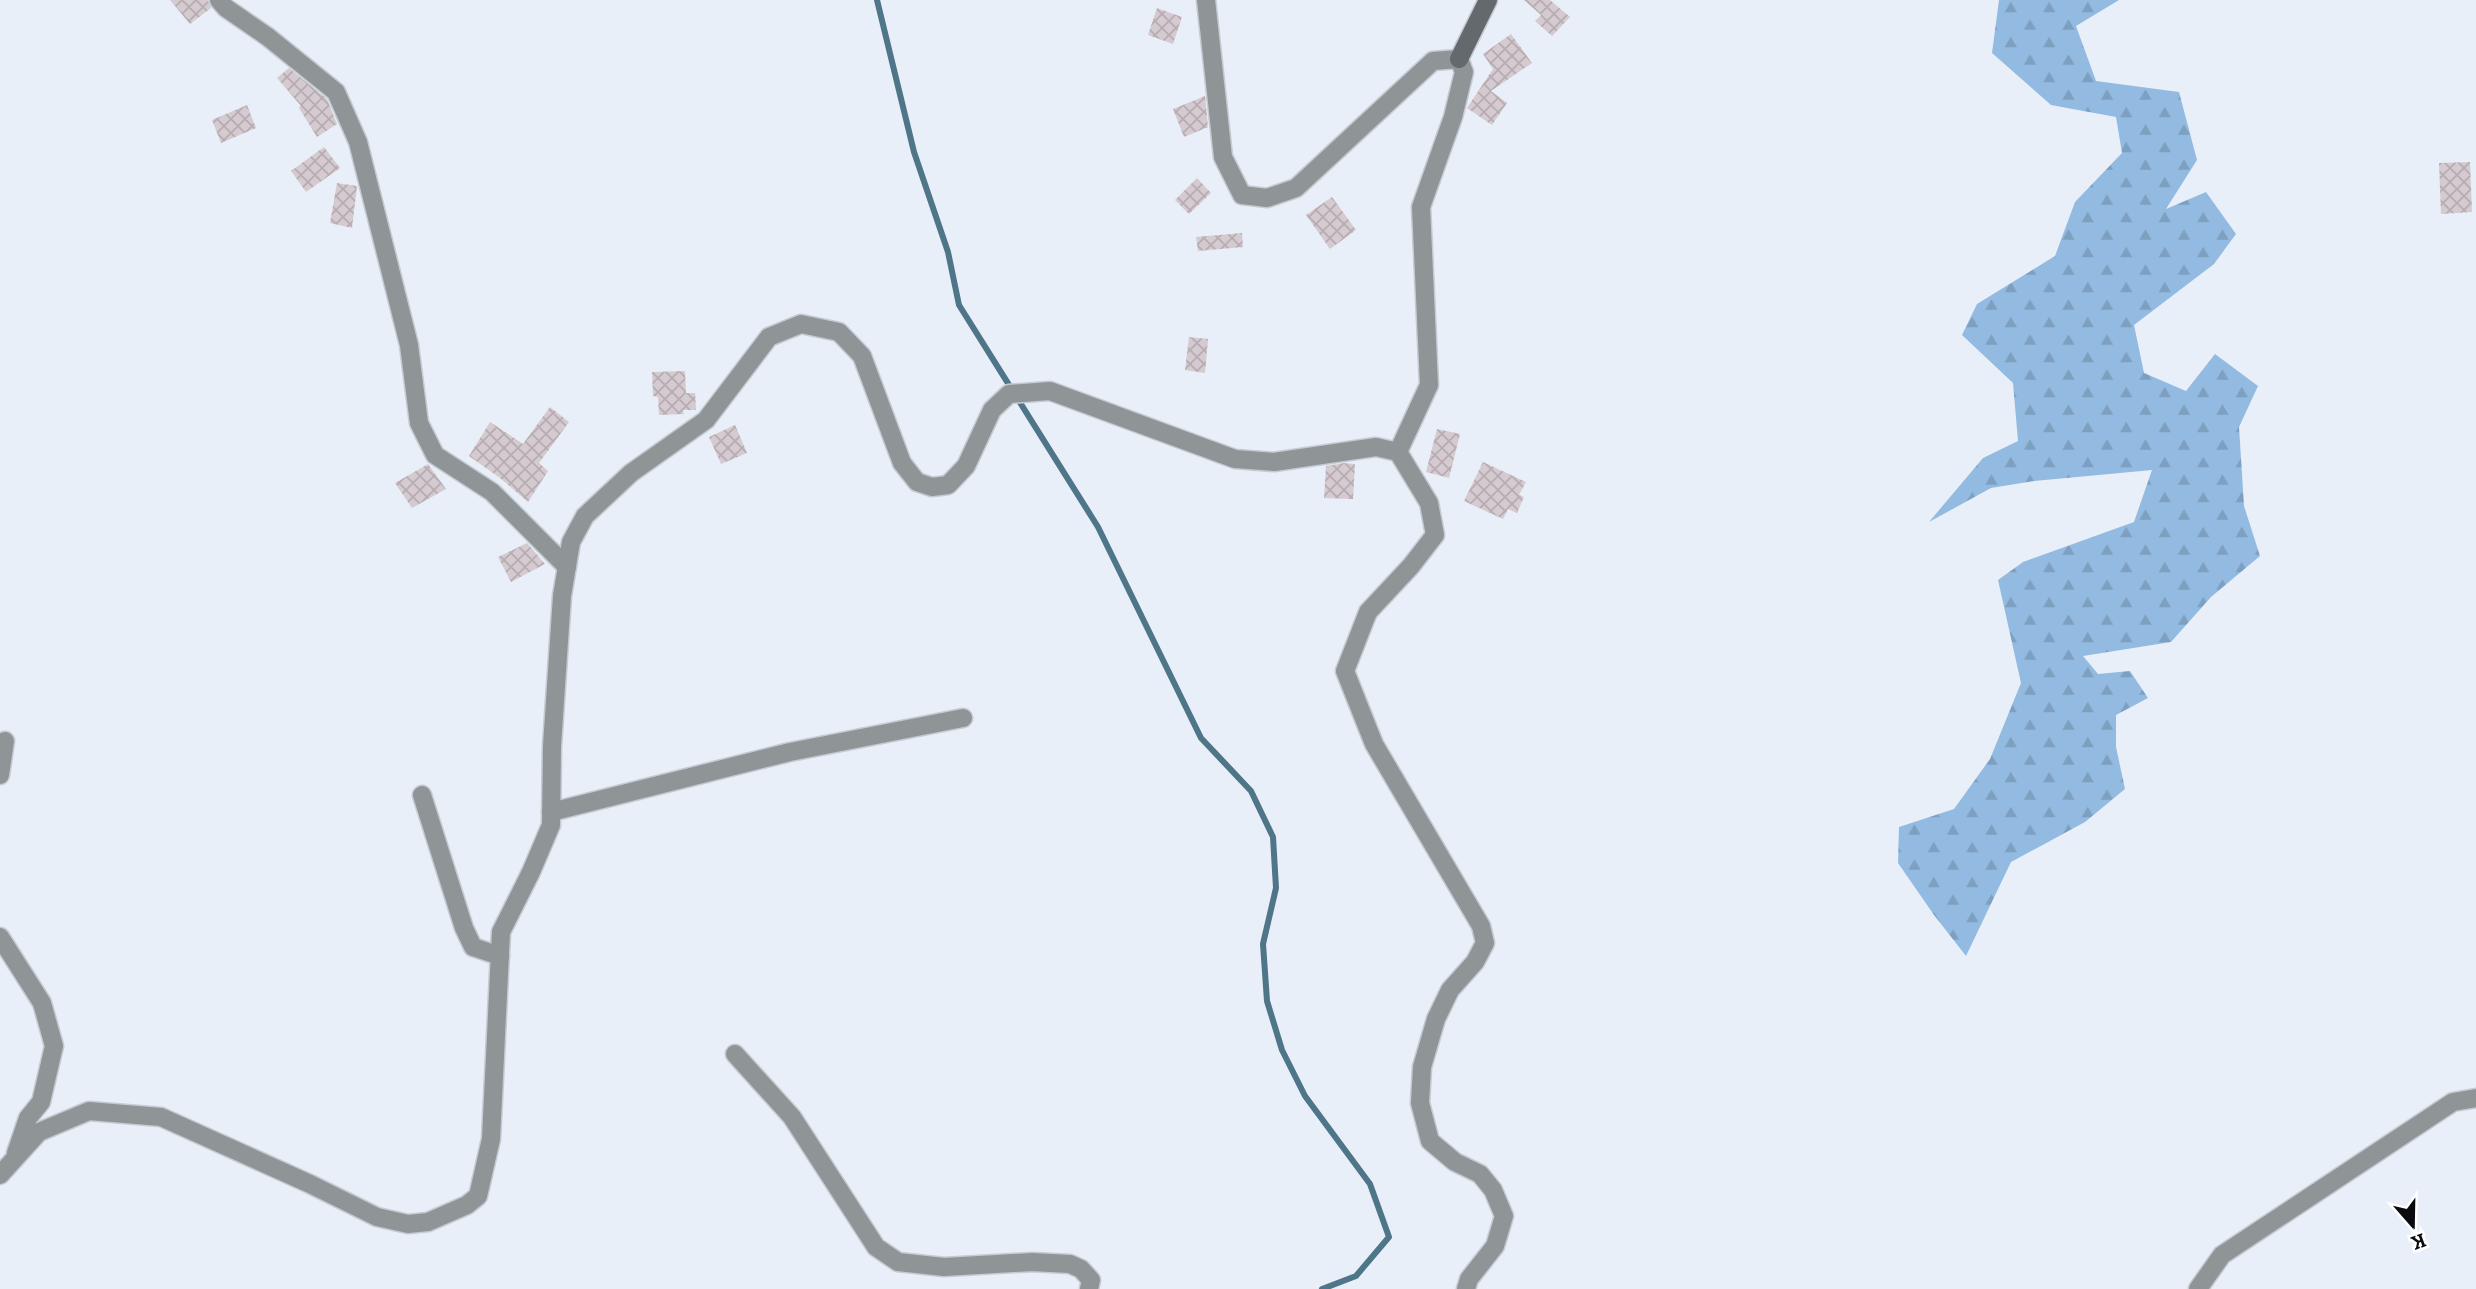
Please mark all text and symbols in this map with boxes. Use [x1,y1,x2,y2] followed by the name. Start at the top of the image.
[2378,1191,2448,1261] north arrow
[2408,1228,2429,1255] text: K

